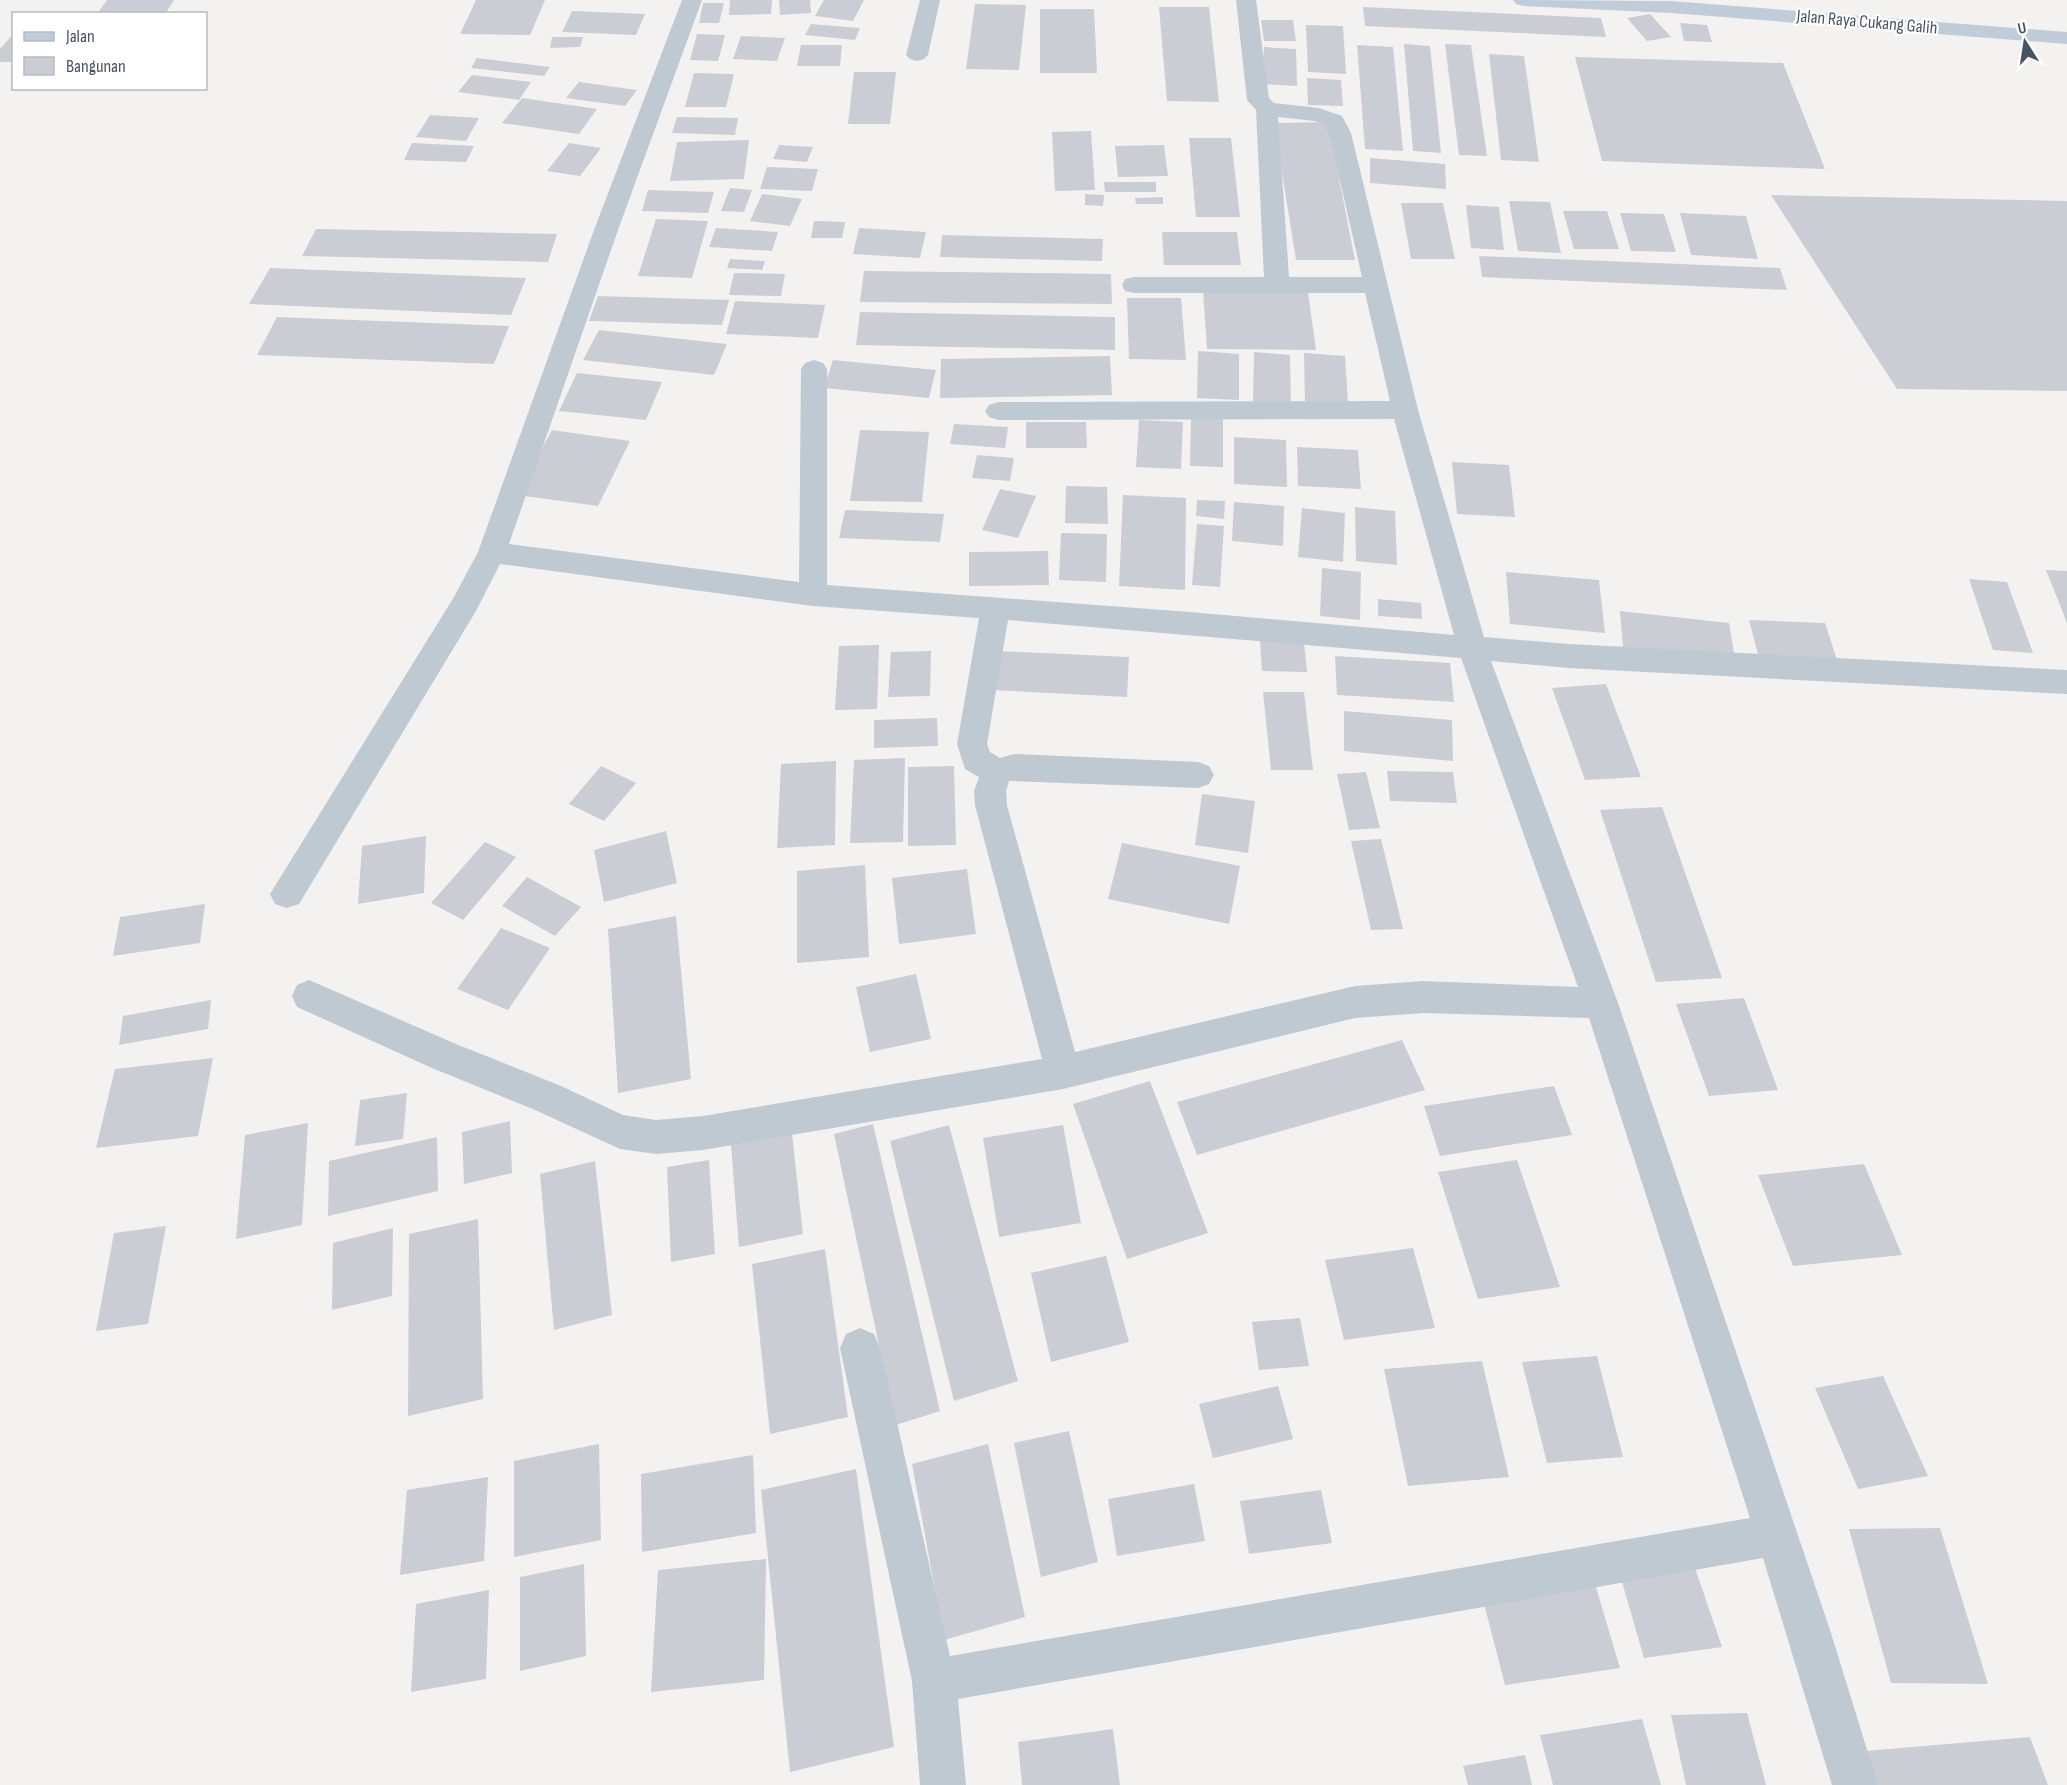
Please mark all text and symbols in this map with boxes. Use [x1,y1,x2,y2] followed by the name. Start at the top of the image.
[1795,5,1938,39] street label: Jalan Raya Cukang Galih
[12,12,207,90] legend
[1995,12,2055,72] north arrow
[2016,19,2028,39] text: U
[65,26,95,47] text: Jalan
[66,56,126,77] text: Bangunan

